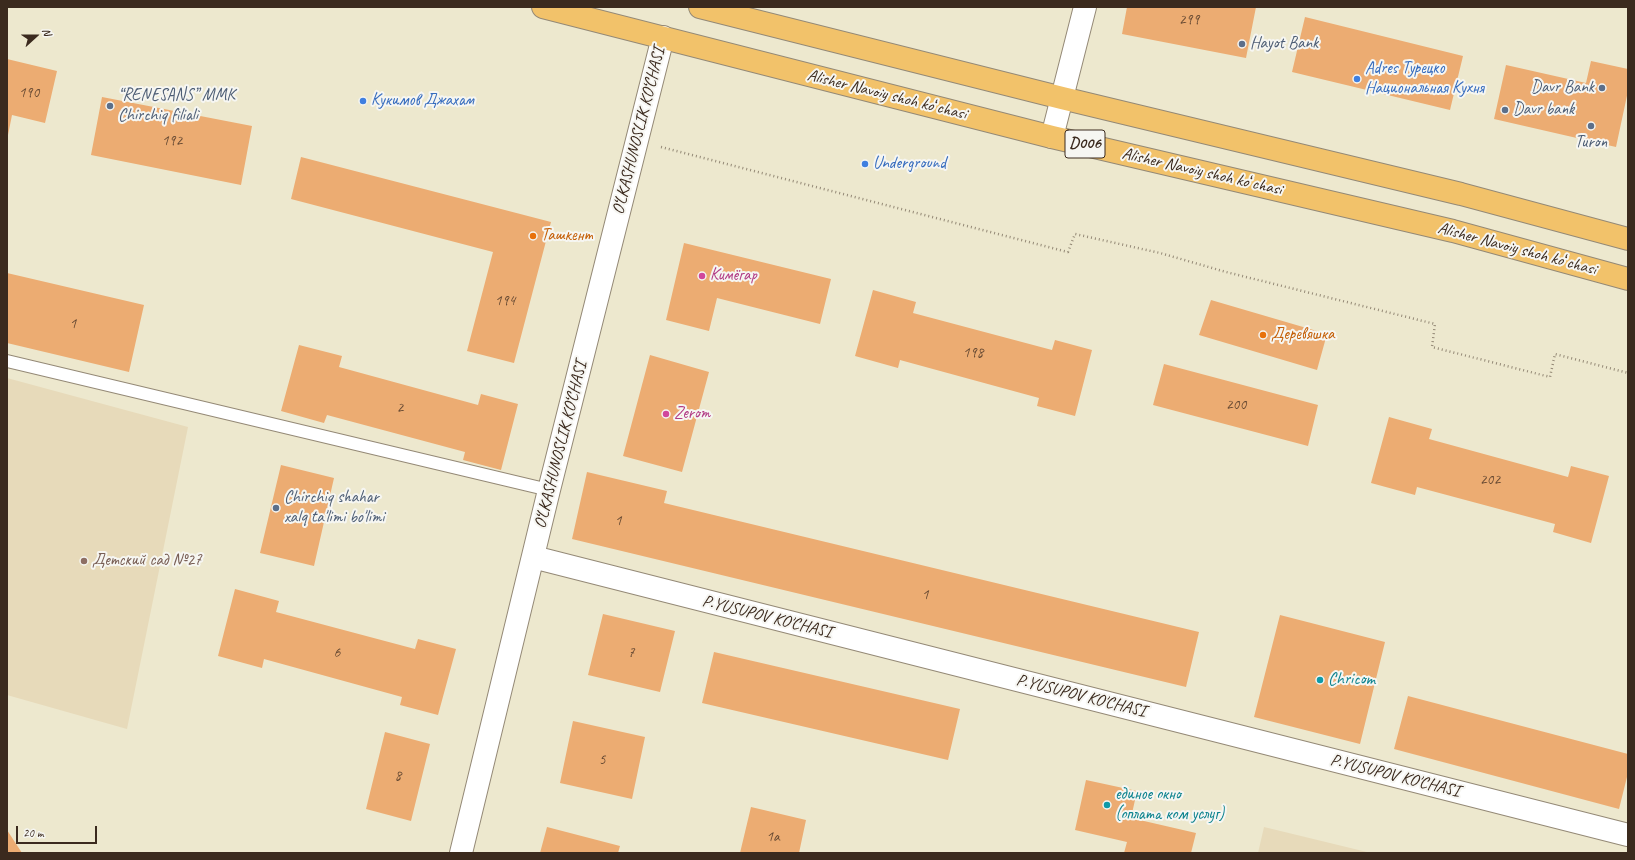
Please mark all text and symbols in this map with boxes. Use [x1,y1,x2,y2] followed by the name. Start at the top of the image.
[1179,11,1199,29] house number: 299
[16,16,56,56] north arrow
[39,26,55,37] text: N
[1250,34,1318,54] place label: Hayot Bank
[1237,39,1247,49] marker: Hayot Bank
[608,45,670,217] street label: O‘LKASHUNOSLIK KO‘CHASI
[1365,59,1484,99] place label: Adres Турецко Национальная Кухня
[805,65,969,125] street label: Alisher Navoiy shoh koʻchasi
[1352,74,1362,84] marker: Adres Турецко Национальная Кухня
[1531,78,1594,98] place label: Davr Bank
[1597,83,1607,93] marker: Davr Bank
[19,84,39,102] house number: 190
[118,86,235,126] place label: “RENESANS” MMK Chirchiq filiali
[371,91,474,111] place label: Кукимов Джахам
[358,96,368,106] marker: Кукимов Джахам
[1513,100,1574,120] place label: Davr bank
[105,101,115,111] marker: “RENESANS” MMK Chirchiq filiali
[1500,105,1510,115] marker: Davr bank
[1586,121,1596,131] marker: Turon
[1065,130,1105,158] road number: D006
[162,132,182,150] house number: 192
[1575,133,1607,153] place label: Turon
[1120,144,1284,200] street label: Alisher Navoiy shoh koʻchasi
[873,154,946,174] place label: Underground
[860,159,870,169] marker: Underground
[1435,218,1599,280] street label: Alisher Navoiy shoh koʻchasi
[541,226,592,246] place label: Ташкент
[528,231,538,241] marker: Ташкент
[710,266,757,286] place label: Кимёгар
[697,271,707,281] marker: Кимёгар
[495,292,515,310] house number: 194
[70,315,76,333] house number: 1
[1271,325,1334,345] place label: Деревяшка
[1258,330,1268,340] marker: Деревяшка
[963,344,983,362] house number: 198
[530,359,592,531] street label: O‘LKASHUNOSLIK KO‘CHASI
[1226,396,1246,414] house number: 200
[397,399,403,417] house number: 2
[674,404,710,424] place label: Zerom
[661,409,671,419] marker: Zerom
[1480,471,1500,489] house number: 202
[284,488,384,528] place label: Chirchiq shahar xalq ta'limi bo'limi
[271,503,281,513] marker: Chirchiq shahar xalq ta'limi bo'limi
[615,512,621,530] house number: 1
[92,551,202,571] place label: Детский сад №27
[79,556,89,566] marker: Детский сад №27
[922,586,928,604] house number: 1
[700,591,834,643] street label: P.YUSUPOV KO'CHASI
[334,644,340,662] house number: 6
[628,644,634,662] house number: 7
[1014,670,1148,722] street label: P.YUSUPOV KO'CHASI
[1328,670,1375,690] place label: Chricom
[1315,675,1325,685] marker: Chricom
[1328,750,1462,802] street label: P.YUSUPOV KO'CHASI
[599,751,605,769] house number: 5
[395,767,401,785] house number: 8
[1115,785,1224,825] place label: единое окно (оплата ком услуг)
[1102,800,1112,810] marker: единое окно (оплата ком услуг)
[18,818,99,844] scale bar
[23,825,43,841] text: 20 m
[766,828,780,846] house number: 1a

